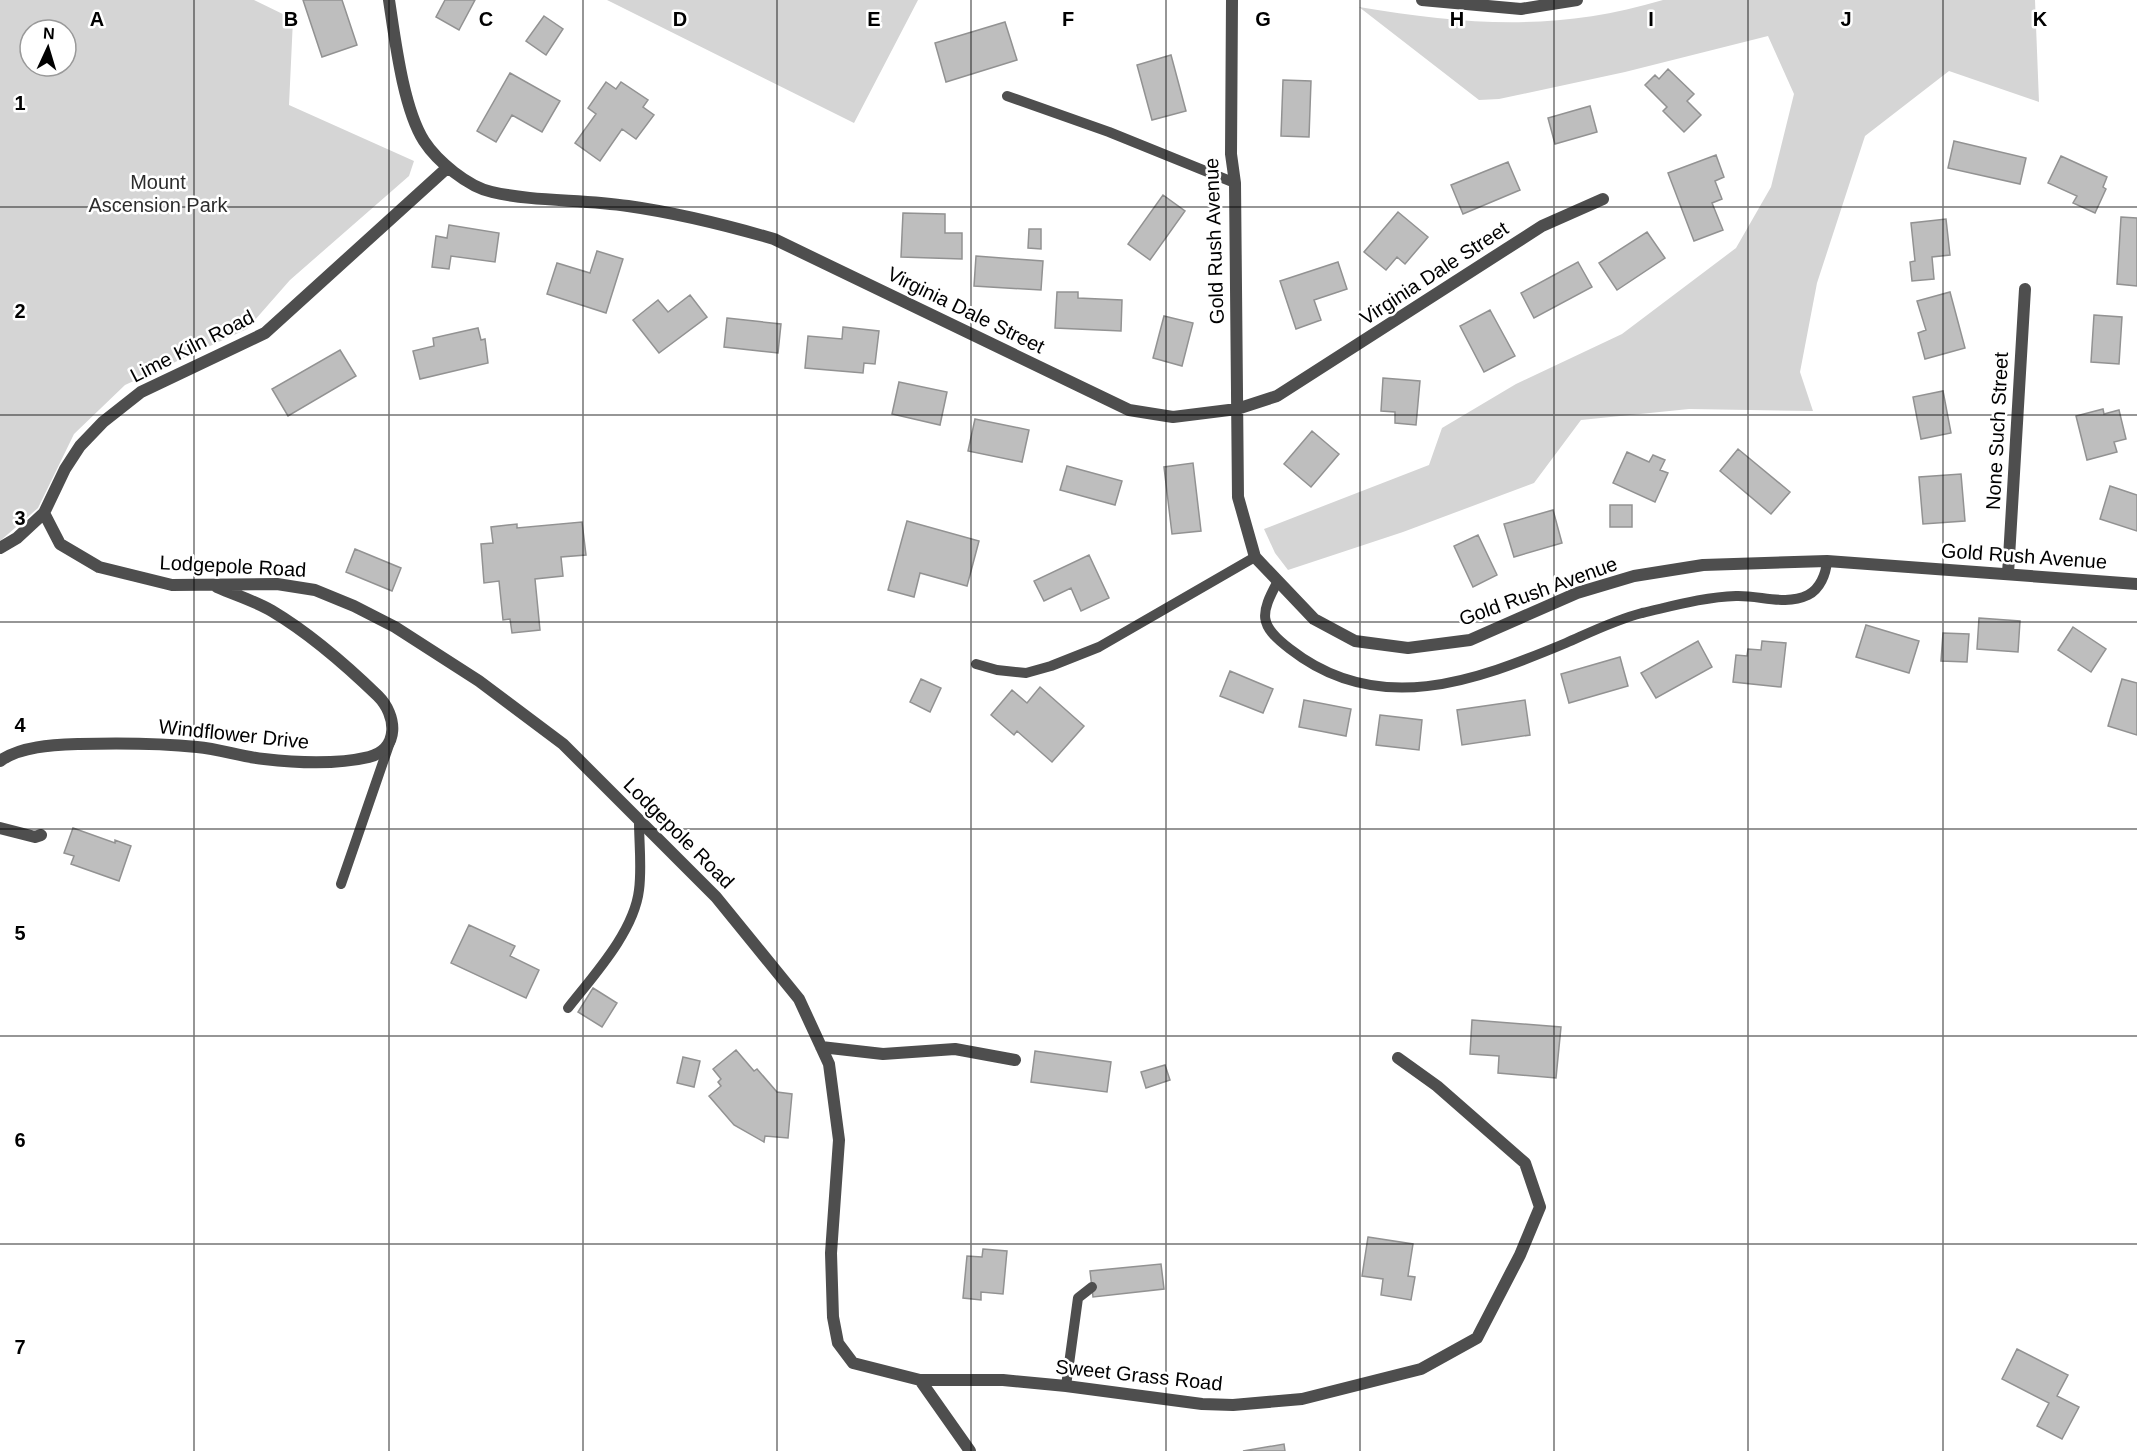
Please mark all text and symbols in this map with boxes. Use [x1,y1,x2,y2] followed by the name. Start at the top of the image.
[90,8,104,30] text: A
[284,8,298,30] text: B
[479,8,493,30] text: C
[673,8,687,30] text: D
[867,8,881,30] text: E
[1062,8,1074,30] text: F
[1255,8,1271,30] text: G
[1450,8,1464,30] text: H
[1648,8,1654,30] text: I
[1840,8,1852,30] text: J
[2033,8,2048,30] text: K
[18,18,78,78] north arrow
[43,25,55,42] text: N
[14,92,26,114] text: 1
[1200,157,1228,325] street label: Gold Rush Avenue
[89,171,228,216] park label: Mount Ascension Park
[1356,217,1512,329] street label: Virginia Dale Street
[884,262,1048,358] street label: Virginia Dale Street
[14,300,26,322] text: 2
[127,305,257,387] street label: Lime Kiln Road
[1982,351,2012,510] street label: None Such Street
[14,507,26,529] text: 3
[1940,539,2108,573] street label: Gold Rush Avenue
[159,551,307,581] street label: Lodgepole Road
[1456,552,1620,630] street label: Gold Rush Avenue
[14,714,26,736] text: 4
[158,715,310,753] street label: Windflower Drive
[619,773,739,893] street label: Lodgepole Road
[14,922,26,944] text: 5
[14,1129,26,1151] text: 6
[14,1336,26,1358] text: 7
[1054,1355,1224,1395] street label: Sweet Grass Road

